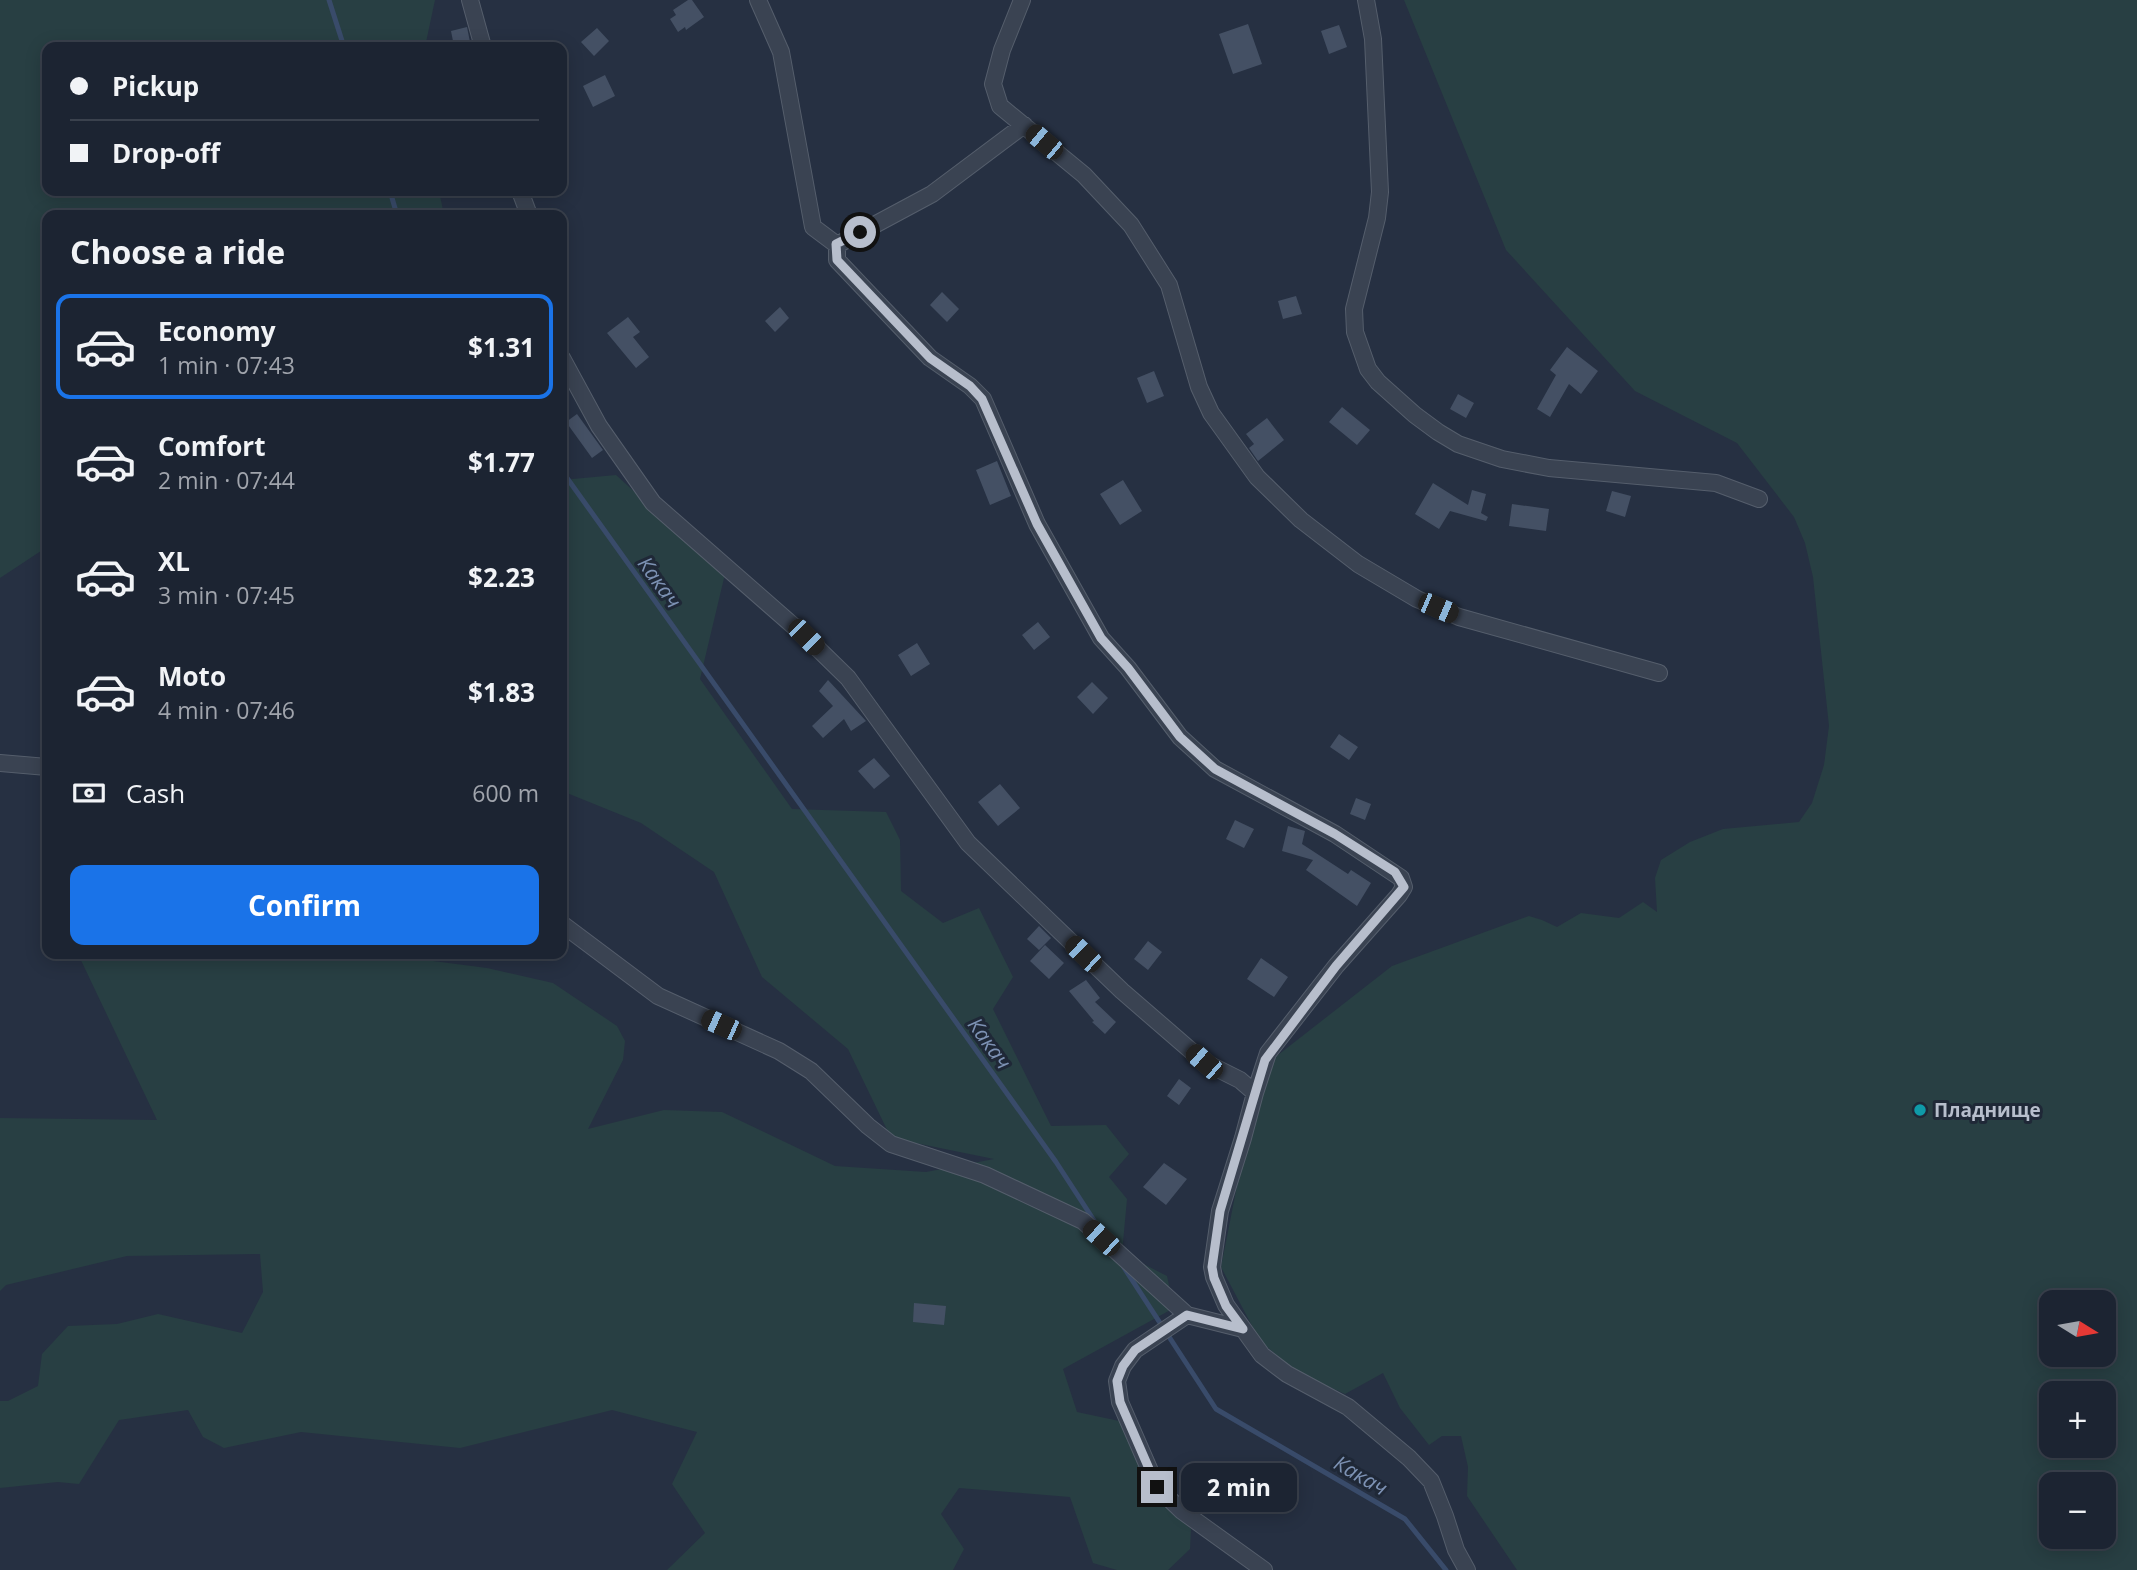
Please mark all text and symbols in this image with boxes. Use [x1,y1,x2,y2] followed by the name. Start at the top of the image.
[112,68,199,104] text: Pickup
[1022,120,1067,164] car
[112,135,220,171] text: Drop-off
[844,216,876,248] route start
[70,230,285,273] text: Choose a ride
[158,313,276,349] text: Economy
[74,315,137,378] icon: car
[468,329,535,365] text: $1.31
[158,349,295,381] text: 1 min · 07:43
[158,428,265,464] text: Comfort
[74,430,137,493] icon: car
[468,444,535,480] text: $1.77
[158,464,295,496] text: 2 min · 07:44
[158,543,190,579] text: XL
[74,545,137,608] icon: car
[632,551,688,614] water label: Какач
[468,559,535,595] text: $2.23
[158,579,295,611] text: 3 min · 07:45
[1415,590,1462,626] car
[784,615,829,659] car
[158,658,226,694] text: Moto
[74,660,137,723] icon: car
[468,674,535,710] text: $1.83
[158,694,295,726] text: 4 min · 07:46
[70,774,108,812] icon: cash
[126,775,185,811] text: Cash
[472,777,539,809] text: 600 m
[70,865,539,945] button: Confirm
[1061,932,1106,976] car
[698,1007,745,1043] car
[962,1012,1018,1075] water label: Какач
[1182,1040,1227,1084] car
[1934,1097,2041,1123] place label: Пладнище
[1912,1102,1928,1118] marker: Пладнище
[1079,1216,1124,1260] car
[2039,1290,2116,1367] north arrow
[2039,1290,2116,1549] map controls
[2039,1381,2116,1458] button: +
[1329,1449,1393,1502] water label: Какач
[1182,1462,1297,1512] callout: 2 min
[1141,1471,1173,1503] route end
[1207,1471,1271,1503] text: 2 min
[2039,1472,2116,1549] button: −

